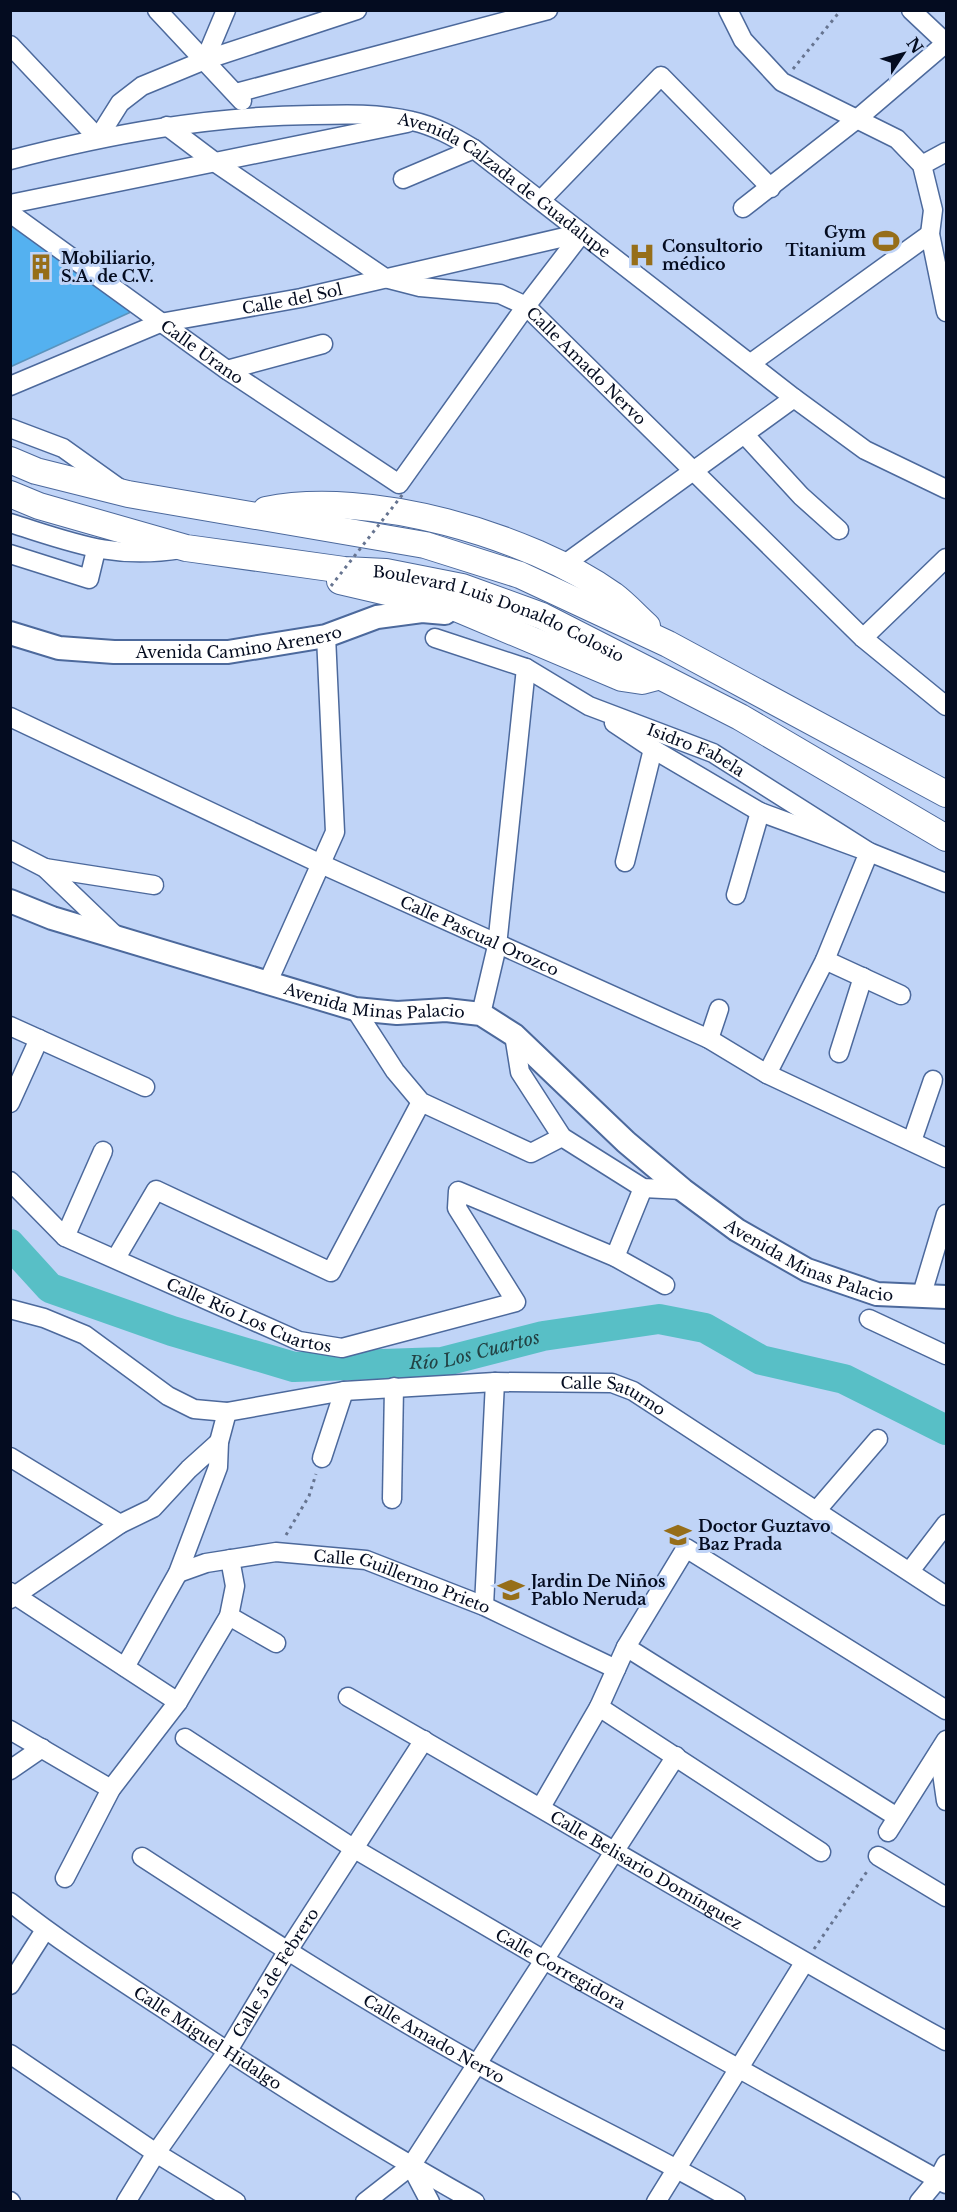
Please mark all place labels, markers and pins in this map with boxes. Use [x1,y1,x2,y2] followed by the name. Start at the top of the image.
[785,222,866,260] place label: Gym Titanium
[871,226,901,256] sports icon: Gym Titanium
[662,236,763,274] place label: Consultorio médico
[627,240,657,270] hospital icon: Consultorio médico
[61,248,155,286] place label: Mobiliario, S.A. de C.V.
[26,252,56,282] building icon: Mobiliario, S.A. de C.V.
[698,1516,830,1554] place label: Doctor Guztavo Baz Prada
[663,1520,693,1550] school or university icon: Doctor Guztavo Baz Prada
[528,1571,665,1609] place label: Jardin De Niños Pablo Neruda
[496,1575,526,1605] school or university icon: Jardin De Niños Pablo Neruda

